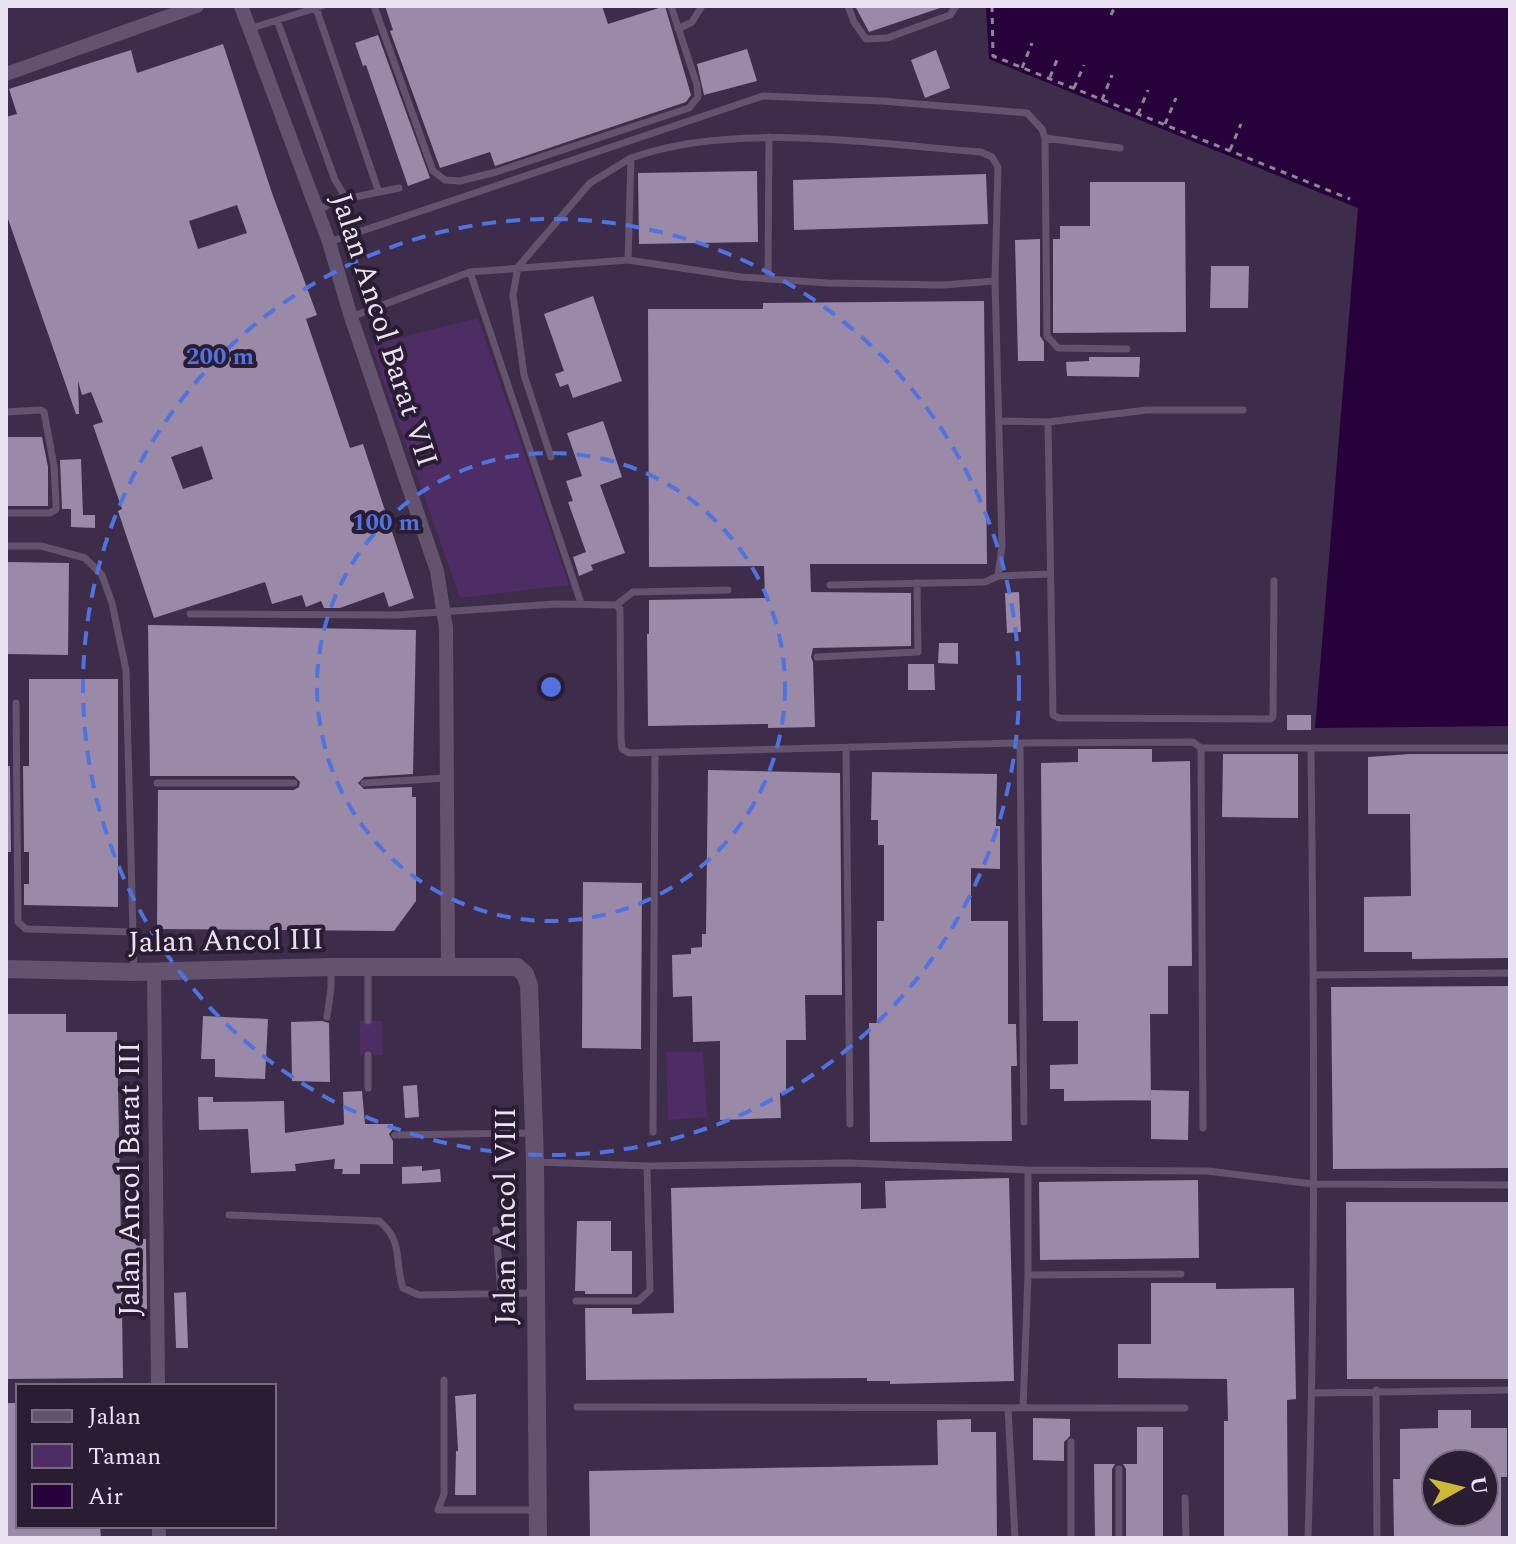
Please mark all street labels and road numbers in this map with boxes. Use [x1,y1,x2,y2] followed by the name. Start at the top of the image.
[318,187,450,473] street label: Jalan Ancol Barat VII
[128,916,324,966] street label: Jalan Ancol III
[107,1041,153,1317] street label: Jalan Ancol Barat III
[483,1107,529,1325] street label: Jalan Ancol VIII

